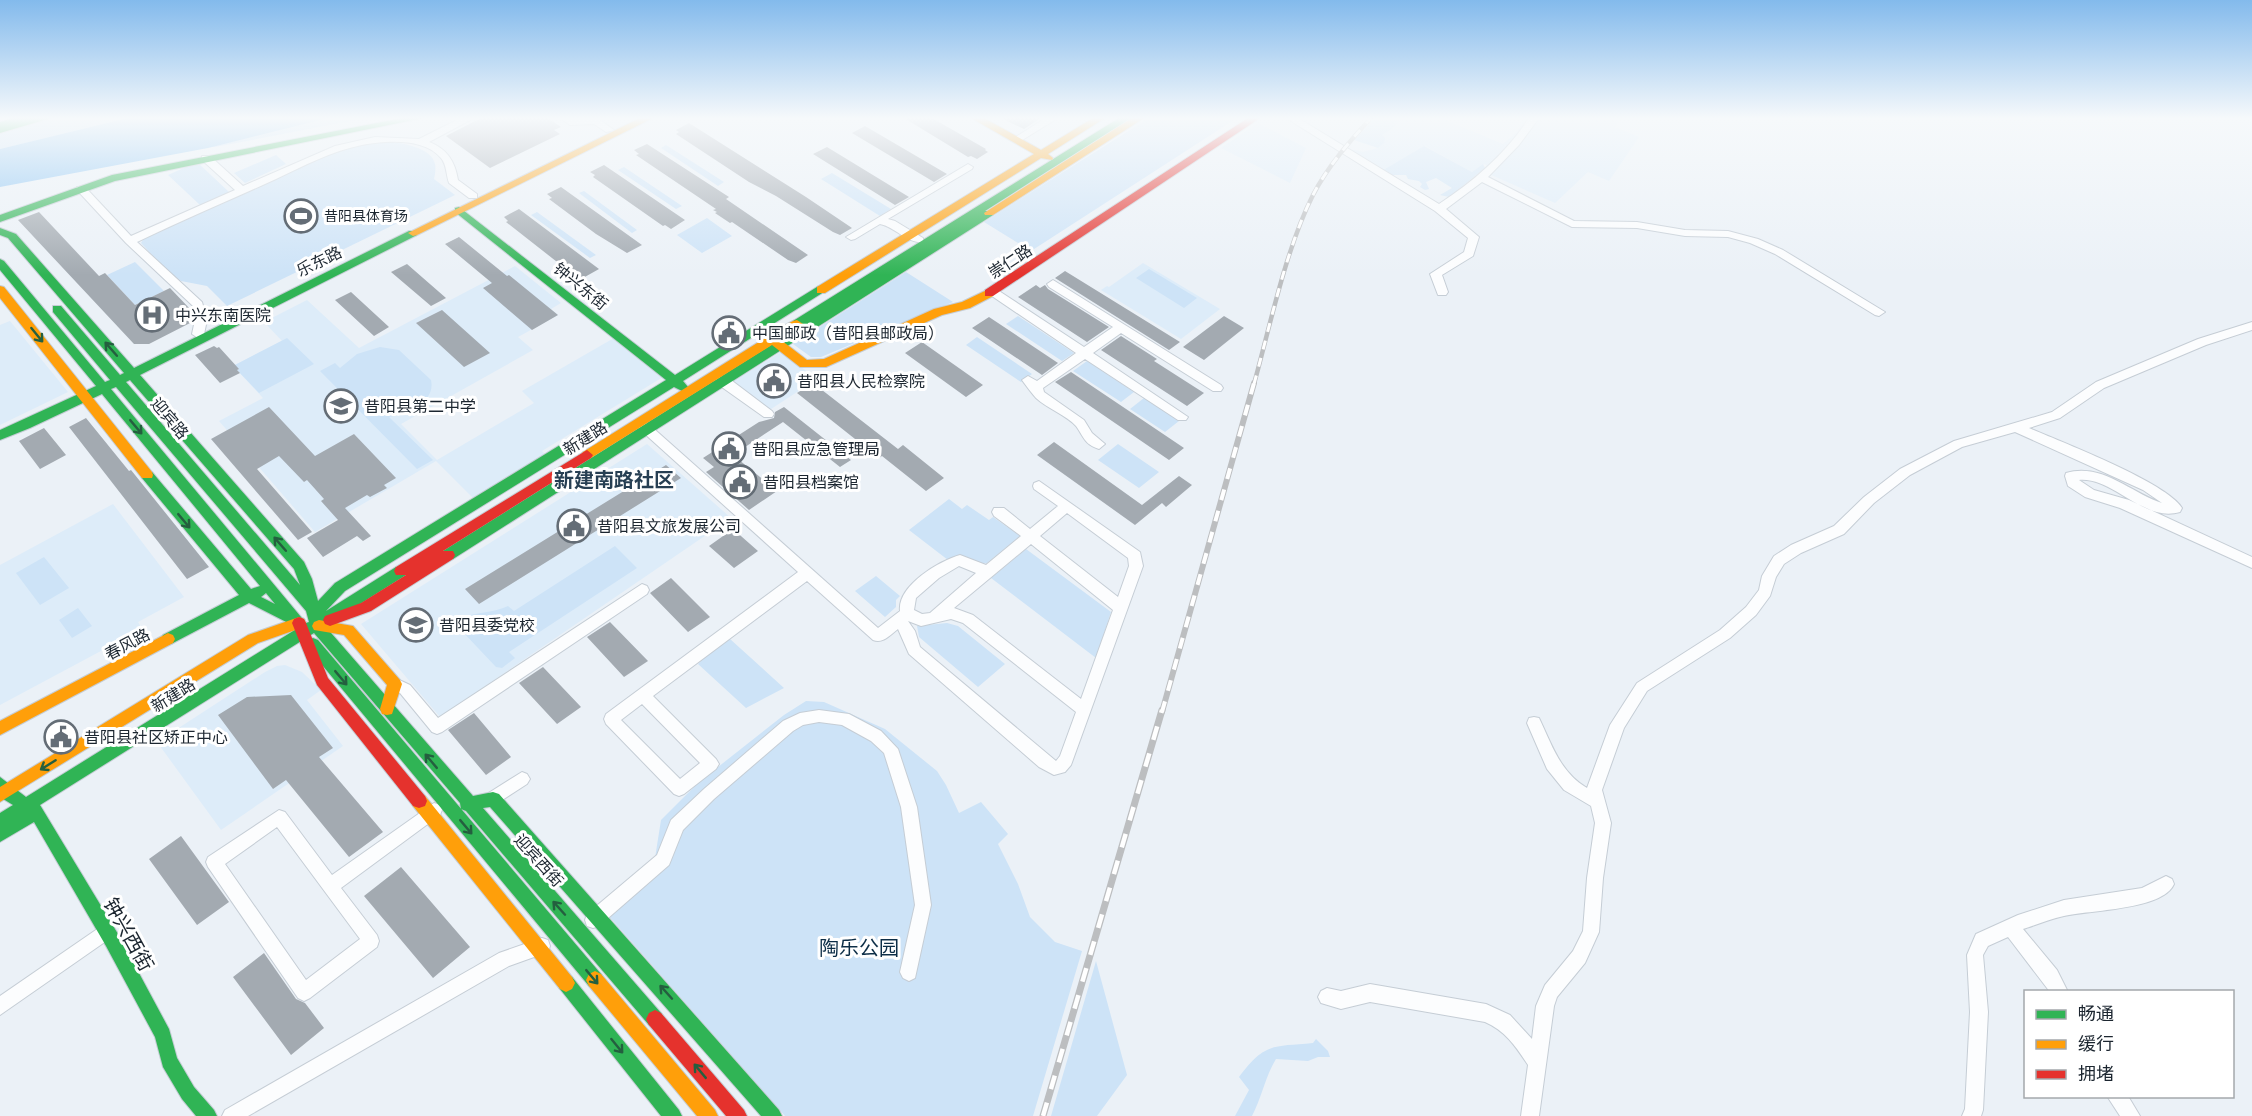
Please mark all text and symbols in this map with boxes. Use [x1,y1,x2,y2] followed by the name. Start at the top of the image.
[283,198,319,234] sports icon: 昔阳县体育场
[324,208,408,224] place label: 昔阳县体育场
[985,240,1035,282] street label: 崇仁路
[293,242,345,280] street label: 乐东路
[550,259,612,313] street label: 钟兴东街
[134,297,170,333] hospital icon: 中兴东南医院
[175,306,271,324] place label: 中兴东南医院
[711,315,747,351] public building icon: 中国邮政（昔阳县邮政局）
[752,324,944,342] place label: 中国邮政（昔阳县邮政局）
[30,327,43,343] one-way arrow
[104,342,118,357] one-way arrow
[756,363,792,399] public building icon: 昔阳县人民检察院
[797,372,925,390] place label: 昔阳县人民检察院
[323,388,359,424] school or university icon: 昔阳县第二中学
[148,394,192,442] street label: 迎宾路
[364,397,476,415] place label: 昔阳县第二中学
[129,418,142,434] one-way arrow
[560,418,610,458] street label: 新建路
[711,431,747,467] public building icon: 昔阳县应急管理局
[752,440,880,458] place label: 昔阳县应急管理局
[722,464,758,500] public building icon: 昔阳县档案馆
[554,468,674,491] district label: 新建南路社区
[763,473,859,491] place label: 昔阳县档案馆
[556,508,592,544] public building icon: 昔阳县文旅发展公司
[177,513,191,528] one-way arrow
[597,517,741,535] place label: 昔阳县文旅发展公司
[273,537,287,552] one-way arrow
[398,607,434,643] school or university icon: 昔阳县委党校
[439,616,535,634] place label: 昔阳县委党校
[102,625,152,663] street label: 春风路
[334,670,348,685] one-way arrow
[148,675,198,715] street label: 新建路
[43,719,79,755] public building icon: 昔阳县社区矫正中心
[84,728,228,746] place label: 昔阳县社区矫正中心
[424,753,437,769] one-way arrow
[40,760,57,772] one-way arrow
[460,819,473,835] one-way arrow
[511,830,567,890] street label: 迎宾西街
[100,893,158,975] street label: 钟兴西街
[552,900,566,915] one-way arrow
[819,936,899,959] park label: 陶乐公园
[585,968,598,984] one-way arrow
[659,985,673,1000] one-way arrow
[2024,990,2234,1098] legend
[2078,1003,2114,1023] text: 畅通
[2078,1033,2114,1053] text: 缓行
[610,1038,623,1054] one-way arrow
[2078,1063,2114,1083] text: 拥堵
[693,1064,707,1079] one-way arrow

